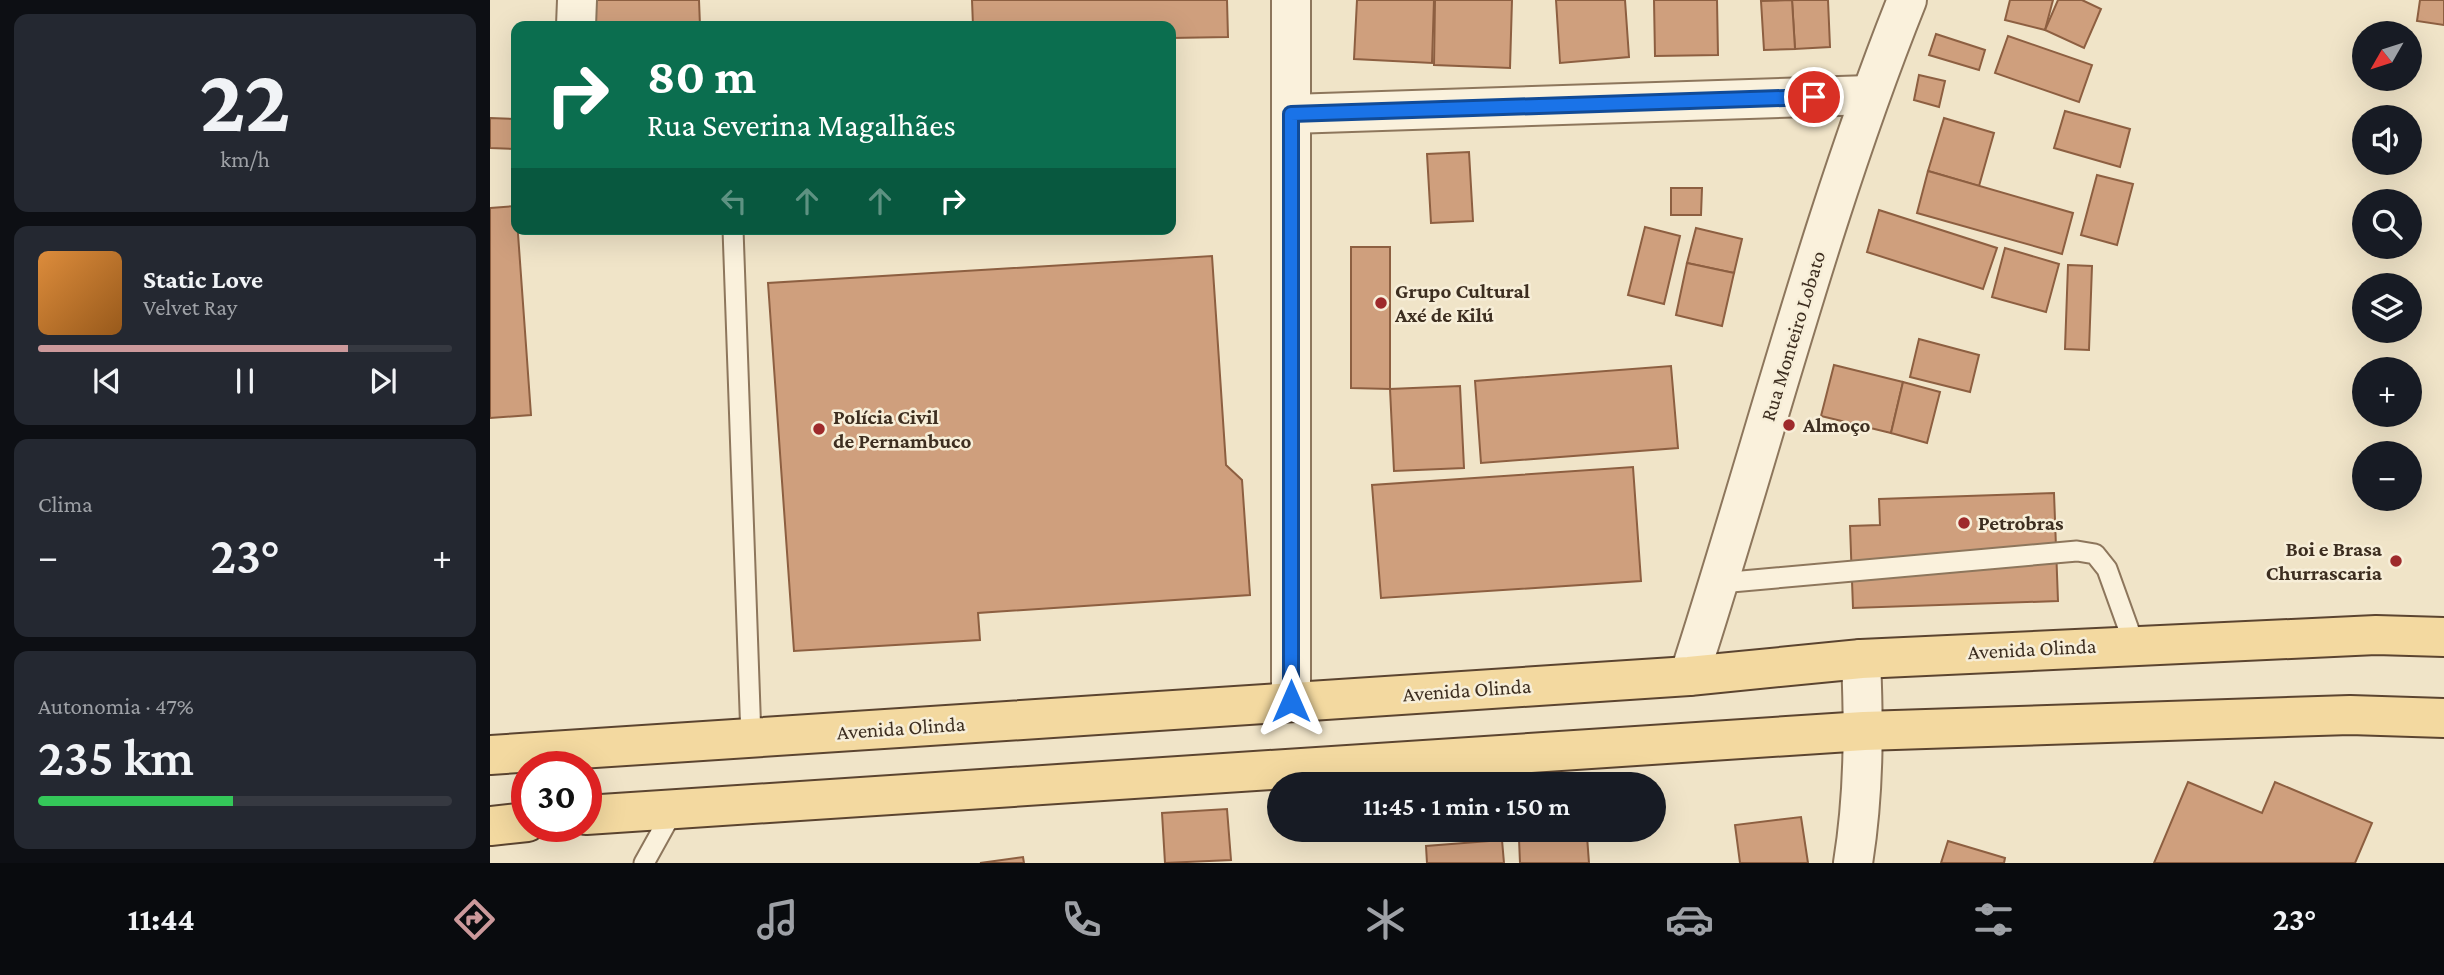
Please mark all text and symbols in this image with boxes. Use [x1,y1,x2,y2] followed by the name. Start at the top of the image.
[2352,21,2422,91] north arrow
[2352,21,2422,511] map controls
[199,49,291,151] text: 22
[532,49,623,140] icon: right
[647,49,756,104] text: 80 m
[1784,67,1844,127] pin
[1795,78,1833,116] icon: arrive
[2352,105,2422,175] button: sound
[647,107,956,143] text: Rua Severina Magalhães
[220,146,270,172] text: km/h
[715,182,753,220] icon: left
[788,182,826,220] icon: ahead
[861,182,899,220] icon: ahead
[934,182,972,220] icon: right
[2352,189,2422,259] button: search
[1756,248,1830,424] street label: Rua Monteiro Lobato
[143,265,263,294] text: Static Love
[2352,273,2422,343] button: layers
[1394,279,1530,327] place label: Grupo Cultural Axé de Kilú
[143,294,237,320] text: Velvet Ray
[1373,295,1389,311] marker: Grupo Cultural Axé de Kilú
[2352,357,2422,427] button: +
[88,362,126,400] icon: previous
[226,362,264,400] icon: pause
[364,362,402,400] icon: next
[833,405,971,453] place label: Polícia Civil de Pernambuco
[1802,413,1871,437] place label: Almoço
[1781,417,1797,433] marker: Almoço
[811,421,827,437] marker: Polícia Civil de Pernambuco
[2352,441,2422,511] button: −
[38,491,93,517] text: Clima
[1978,511,2064,535] place label: Petrobras
[1956,515,1972,531] marker: Petrobras
[210,526,280,584] text: 23°
[38,535,58,577] text: −
[432,535,452,577] text: +
[2266,537,2383,585] place label: Boi e Brasa Churrascaria
[2388,553,2404,569] marker: Boi e Brasa Churrascaria
[1967,634,2097,664] street label: Avenida Olinda
[1254,664,1328,738] position arrow
[1402,674,1532,706] street label: Avenida Olinda
[38,693,194,719] text: Autonomia · 47%
[836,712,966,744] street label: Avenida Olinda
[38,728,194,786] text: 235 km
[511,751,602,842] speed limit sign: 30
[1363,792,1570,821] text: 11:45 · 1 min · 150 m
[450,895,499,944] icon: directions
[753,895,802,944] icon: music
[1057,895,1106,944] icon: phone
[1361,895,1410,944] icon: climate
[1665,895,1714,944] icon: car
[1969,895,2018,944] icon: filters
[127,901,195,937] text: 11:44
[2273,901,2316,937] text: 23°

